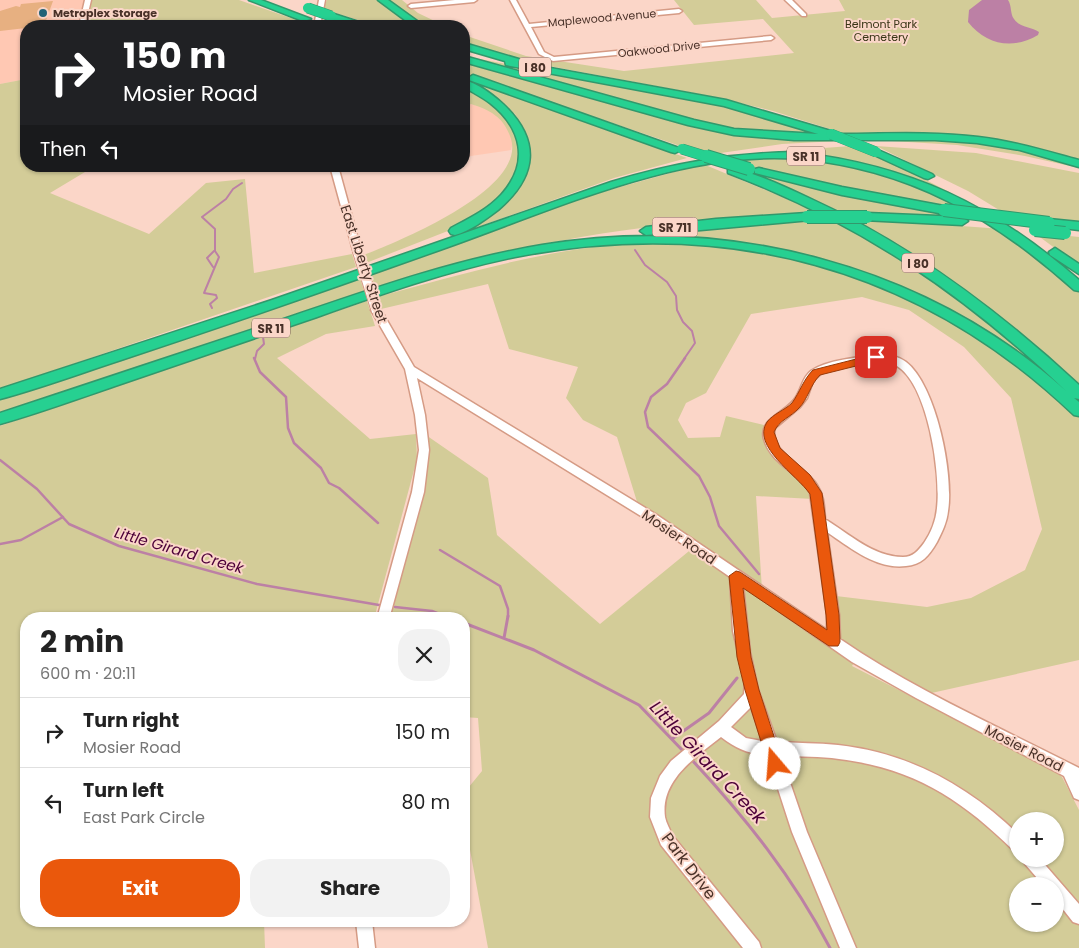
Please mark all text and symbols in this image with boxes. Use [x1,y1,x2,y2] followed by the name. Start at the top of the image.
[53,5,157,21] place label: Metroplex Storage
[547,5,657,31] street label: Maplewood Avenue
[37,7,49,19] marker: Metroplex Storage
[845,16,917,45] park label: Belmont Park Cemetery
[123,31,226,80] text: 150 m
[617,37,701,61] street label: Oakwood Drive
[40,40,105,105] icon: right
[519,58,551,76] road number: I 80
[123,78,258,109] text: Mosier Road
[96,135,124,163] icon: left
[40,136,86,163] text: Then
[787,146,825,166] road number: SR 11
[335,202,393,326] street label: East Liberty Street
[652,218,698,236] road number: SR 711
[902,254,934,272] road number: I 80
[252,318,290,338] road number: SR 11
[855,336,897,378] pin
[862,343,890,371] icon: arrive
[638,505,720,569] street label: Mosier Road
[112,522,247,579] water label: Little Girard Creek
[40,620,124,663] text: 2 min
[398,629,450,681] button: close
[40,662,136,685] text: 600 m · 20:11
[644,695,772,830] water label: Little Girard Creek
[83,707,179,734] text: Turn right
[40,719,68,747] icon: right
[395,719,450,746] text: 150 m
[981,720,1067,776] street label: Mosier Road
[83,736,181,759] text: Mosier Road
[748,737,800,789] position arrow
[83,777,164,804] text: Turn left
[40,789,68,817] icon: left
[401,789,450,816] text: 80 m
[83,806,205,829] text: East Park Circle
[1009,812,1064,932] map controls
[1009,812,1064,867] button: +
[656,828,722,904] street label: Park Drive
[40,859,240,917] button: Exit
[250,859,450,917] button: Share
[1009,877,1064,932] button: −

